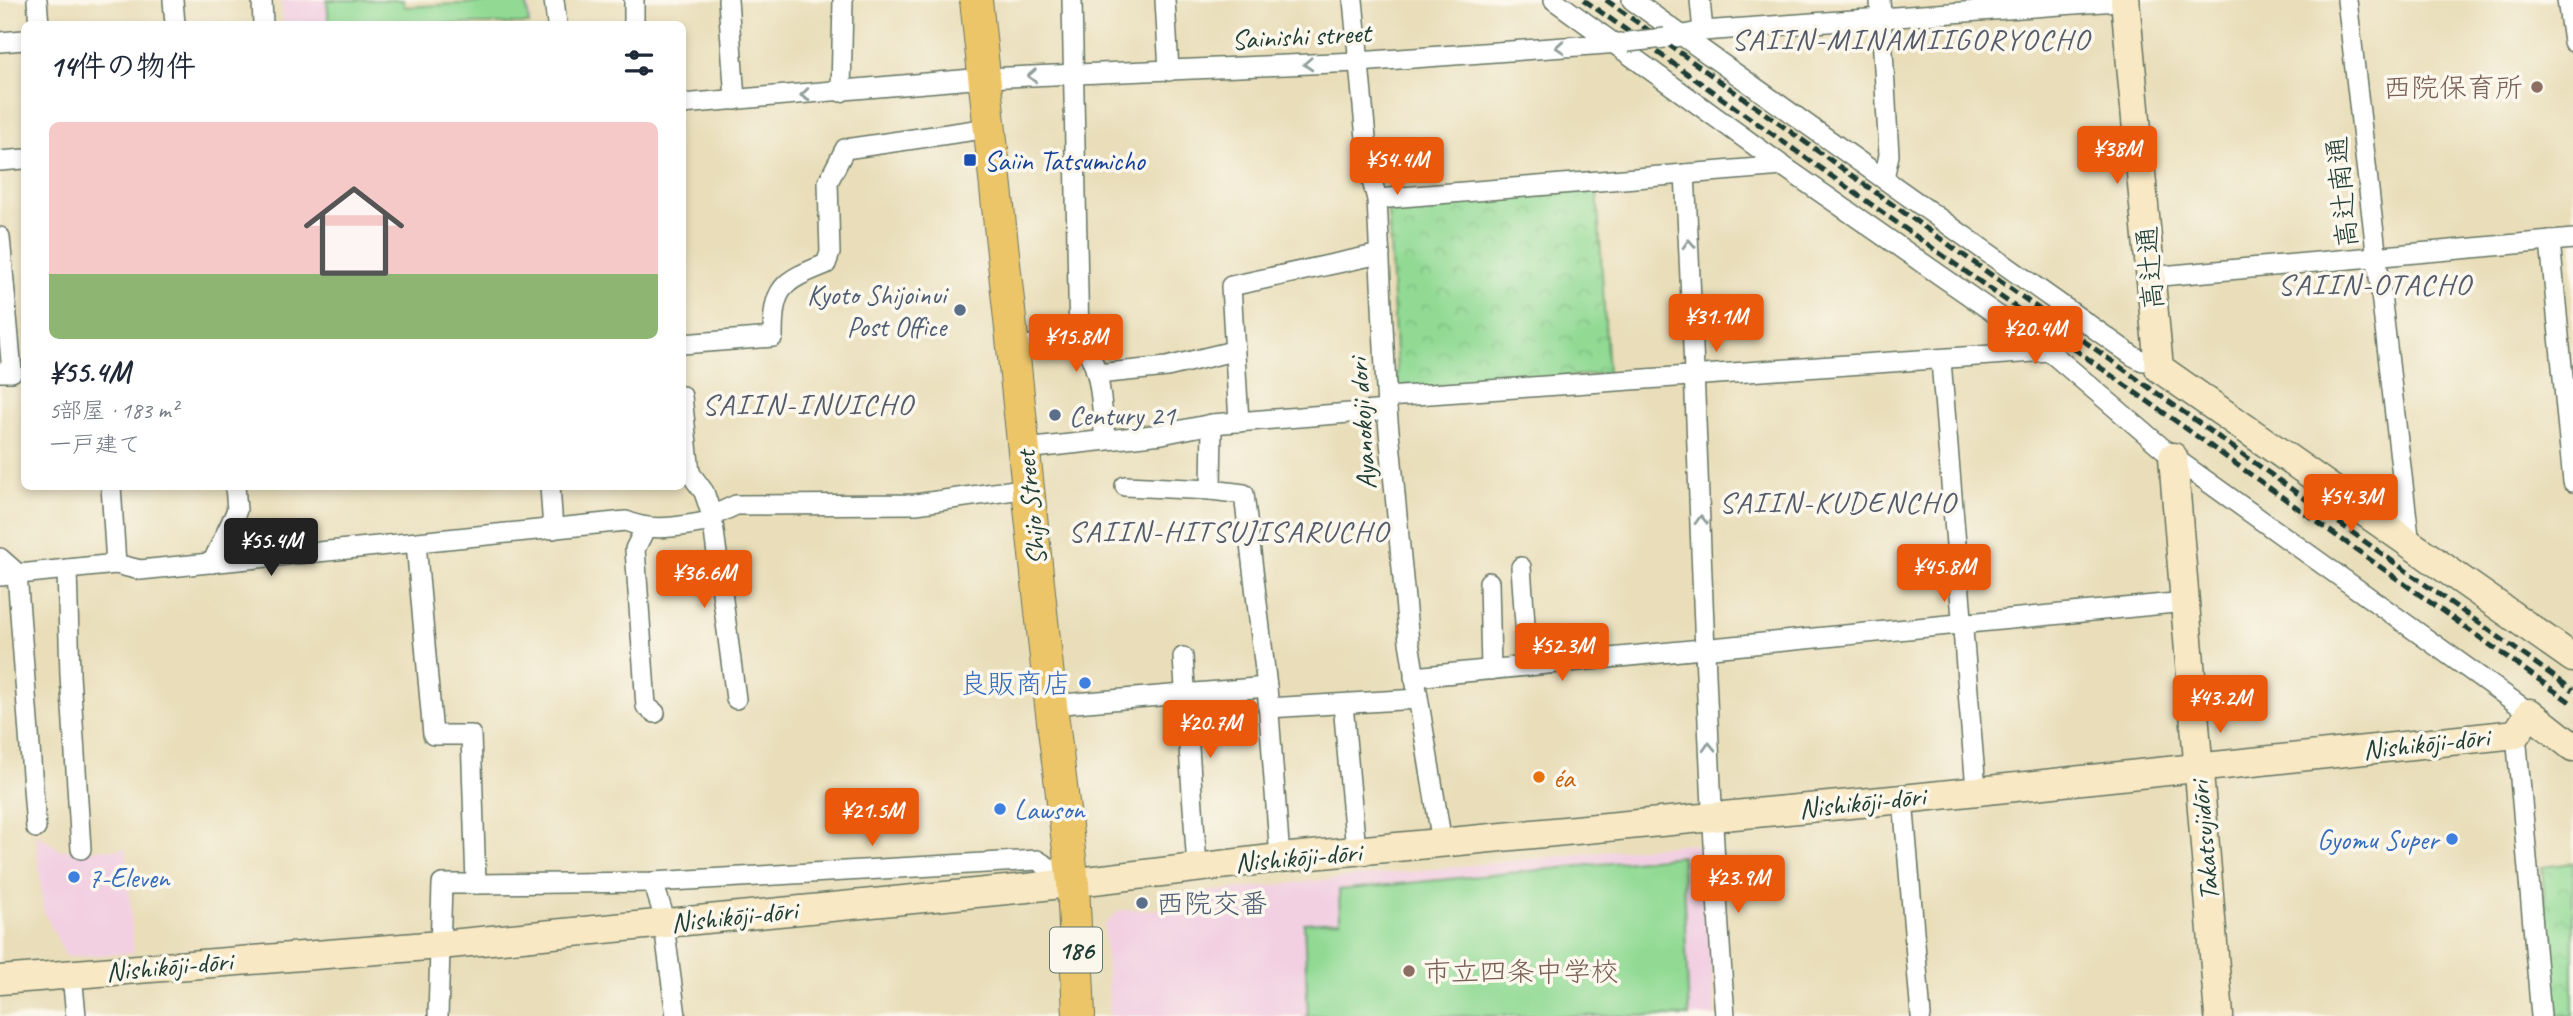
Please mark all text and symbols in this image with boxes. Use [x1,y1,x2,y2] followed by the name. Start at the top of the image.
[1231,15,1374,57] street label: Sainishi street
[1731,20,2092,58] district label: SAIIN-MINAMIIGORYOCHO
[1554,39,1565,54] one-way arrow
[620,44,658,82] icon: filters
[49,47,196,85] text: 14件の物件
[1303,57,1314,72] one-way arrow
[1026,68,1037,83] one-way arrow
[2383,70,2523,105] place label: 西院保育所
[2529,79,2545,95] marker: 西院保育所
[800,87,811,102] one-way arrow
[2076,127,2158,186] pin: ¥38M
[2093,134,2141,163] text: ¥38M
[2319,134,2365,250] street label: 高辻南通
[1340,138,1454,197] pin: ¥54.4M
[984,143,1147,178] place label: Saiin Tatsumicho
[1366,145,1428,174] text: ¥54.4M
[962,152,978,168] marker: Saiin Tatsumicho
[291,168,417,294] icon: home
[2129,225,2171,311] street label: 高辻通
[1681,238,1696,249] one-way arrow
[2278,265,2473,303] district label: SAIIN-OTACHO
[807,277,950,344] place label: Kyoto Shijoinui Post Office
[1659,294,1773,354] pin: ¥31.1M
[952,302,968,318] marker: Kyoto Shijoinui Post Office
[1685,302,1747,331] text: ¥31.1M
[1978,306,2092,366] pin: ¥20.4M
[1019,314,1133,374] pin: ¥15.8M
[2004,314,2066,343] text: ¥20.4M
[1045,322,1107,351] text: ¥15.8M
[49,353,130,391] text: ¥55.4M
[1340,353,1384,491] street label: Ayanokoji dori
[702,385,915,423] district label: SAIIN-INUICHO
[49,396,178,425] text: 5部屋 · 183 m²
[1069,398,1177,433] place label: Century 21
[1047,407,1063,423] marker: Century 21
[49,430,141,459] text: 一戸建て
[1007,446,1054,567] street label: Shijo Street
[2294,475,2408,534] pin: ¥54.3M
[2320,482,2382,511] text: ¥54.3M
[1719,483,1958,521] district label: SAIIN-KUDENCHO
[1068,512,1391,550] district label: SAIIN-HITSUJISARUCHO
[1694,514,1709,525] one-way arrow
[214,518,328,578] pin: ¥55.4M
[240,526,302,555] text: ¥55.4M
[1887,544,2001,604] pin: ¥45.8M
[647,550,761,610] pin: ¥36.6M
[1913,552,1975,581] text: ¥45.8M
[672,558,736,587] text: ¥36.6M
[1505,624,1619,683] pin: ¥52.3M
[1531,631,1593,660] text: ¥52.3M
[959,666,1071,701] place label: 良販商店
[1077,675,1093,691] marker: 良販商店
[2163,676,2277,735] pin: ¥43.2M
[2189,683,2251,712] text: ¥43.2M
[1153,700,1267,760] pin: ¥20.7M
[1179,708,1241,737] text: ¥20.7M
[2361,719,2495,767] street label: Nishikōji-dōri
[1702,742,1717,753] one-way arrow
[1553,760,1576,795] place label: éa
[1531,769,1547,785] marker: éa
[2181,776,2227,903] street label: Takatsujidōri
[1797,778,1931,826] street label: Nishikōji-dōri
[815,788,929,848] pin: ¥21.5M
[1014,792,1086,827] place label: Lawson
[841,796,903,825] text: ¥21.5M
[992,801,1008,817] marker: Lawson
[2317,822,2441,857] place label: Gyomu Super
[2444,831,2460,847] marker: Gyomu Super
[1233,834,1366,880] street label: Nishikōji-dōri
[1681,856,1795,915] pin: ¥23.9M
[88,860,171,895] place label: 7-Eleven
[1707,863,1769,892] text: ¥23.9M
[66,869,82,885] marker: 7-Eleven
[1156,886,1268,921] place label: 西院交番
[669,892,803,940] street label: Nishikōji-dōri
[1134,895,1150,911] marker: 西院交番
[1050,928,1102,973] road number: 186
[104,943,237,989] street label: Nishikōji-dōri
[1423,954,1619,989] place label: 市立四条中学校
[1401,963,1417,979] marker: 市立四条中学校

